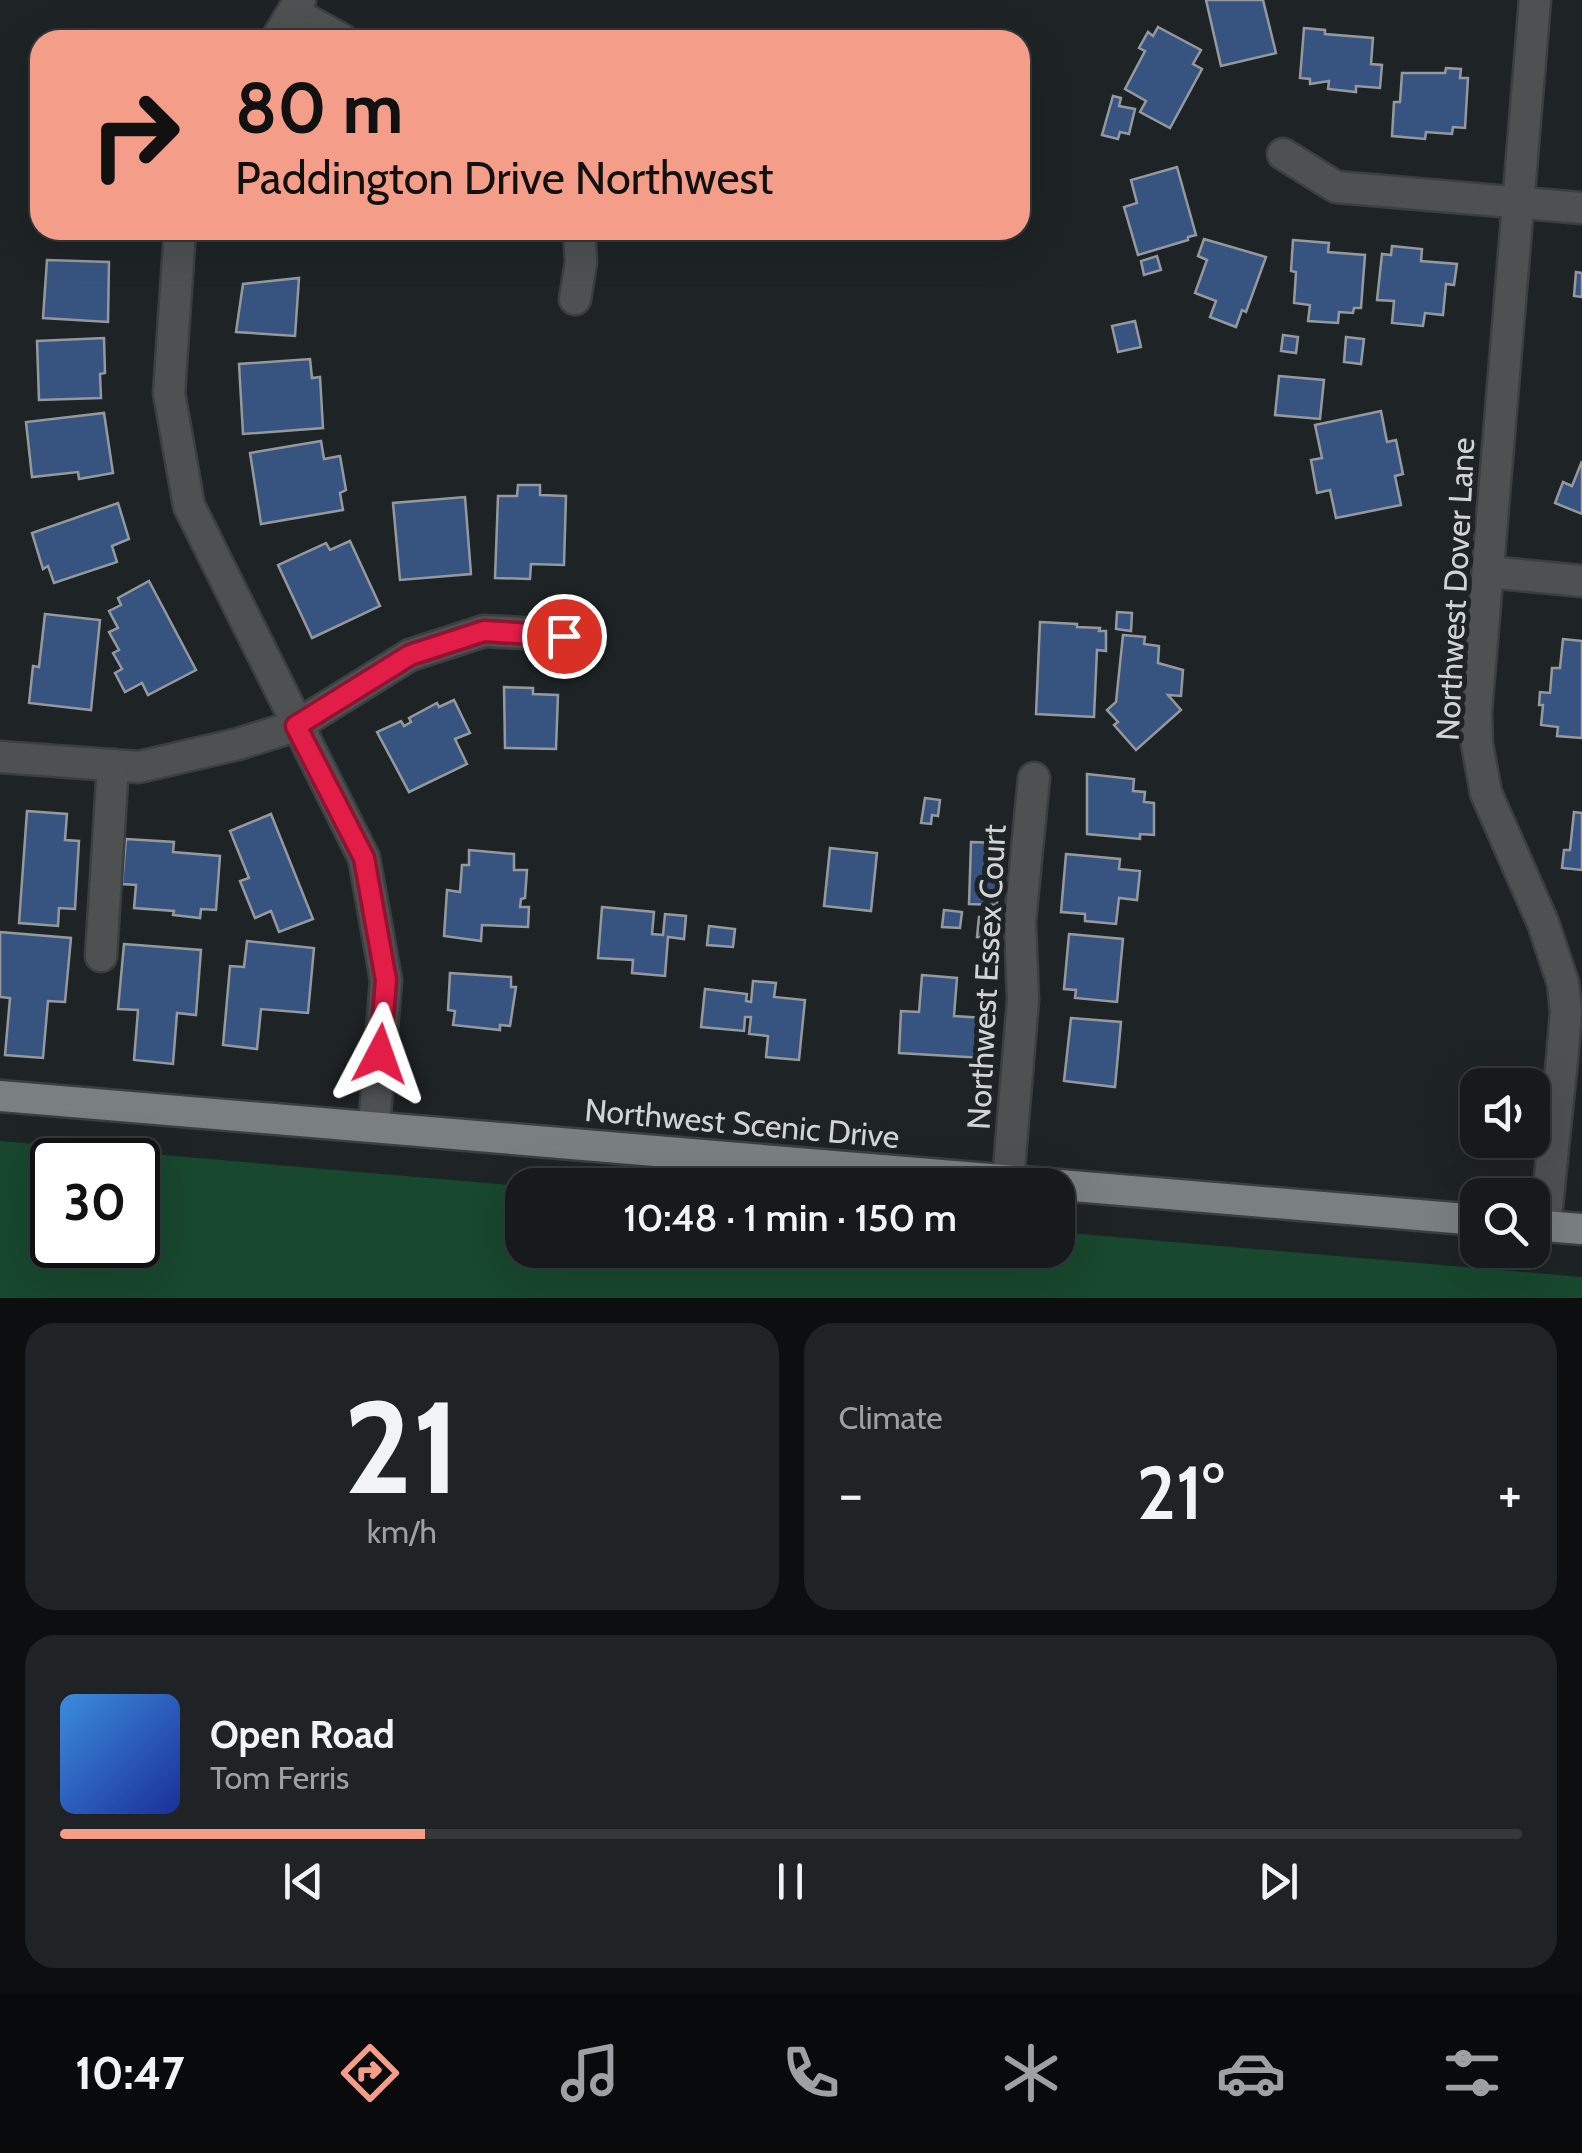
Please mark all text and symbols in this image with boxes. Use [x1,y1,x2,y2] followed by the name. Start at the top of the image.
[235,65,403,151] text: 80 m
[70,70,200,200] icon: right
[235,151,773,205] text: Paddington Drive Northwest
[1428,436,1482,742] street label: Northwest Dover Lane
[522,594,607,679] pin
[537,609,592,664] icon: arrive
[959,823,1013,1131] street label: Northwest Essex Court
[328,1002,432,1106] position arrow
[1460,1068,1550,1268] map controls
[1460,1068,1550,1158] button: sound
[583,1090,901,1156] street label: Northwest Scenic Drive
[30,1138,160,1268] speed limit sign: 30
[1460,1178,1550,1268] button: search
[623,1194,957,1241] text: 10:48 · 1 min · 150 m
[343,1368,460,1526] text: 21
[839,1398,943,1437] text: Climate
[1136,1447,1224,1538] text: 21°
[839,1460,863,1527] text: −
[1498,1460,1522,1527] text: +
[367,1512,437,1551] text: km/h
[210,1711,395,1758] text: Open Road
[210,1758,349,1797] text: Tom Ferris
[276,1854,331,1909] icon: previous
[763,1854,818,1909] icon: pause
[1251,1854,1306,1909] icon: next
[335,2038,405,2108] icon: directions
[555,2038,625,2108] icon: music
[776,2038,846,2108] icon: phone
[996,2038,1066,2108] icon: climate
[1216,2038,1286,2108] icon: car
[1437,2038,1507,2108] icon: filters
[75,2046,184,2100] text: 10:47

